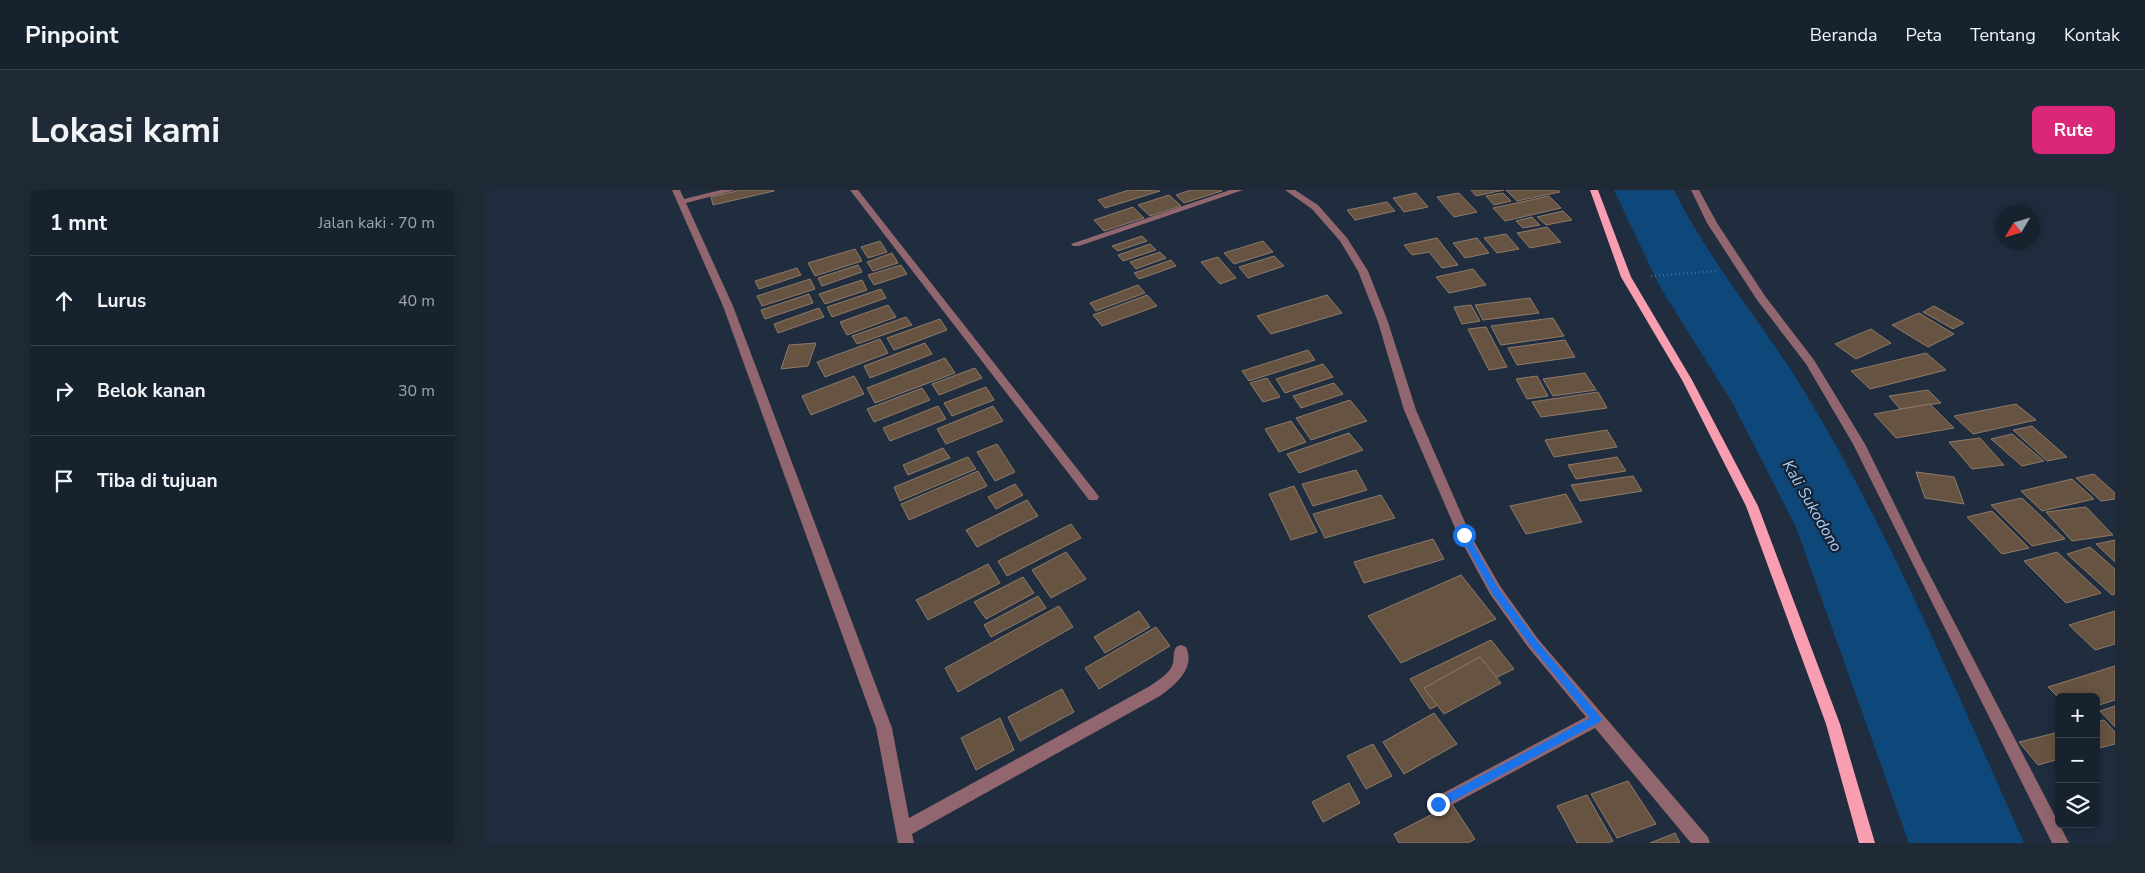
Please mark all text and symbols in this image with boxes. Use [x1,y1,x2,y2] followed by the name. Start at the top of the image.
[25,19,118,51] text: Pinpoint
[1810,23,1878,47] text: Beranda
[1906,23,1942,47] text: Peta
[1970,23,2036,47] text: Tentang
[2064,23,2120,47] text: Kontak
[2032,106,2115,154] button: Rute
[30,107,220,154] text: Lokasi kami
[1995,205,2040,250] north arrow
[50,209,107,237] text: 1 mnt
[318,212,435,234] text: Jalan kaki · 70 m
[50,287,78,315] icon: ahead
[97,288,146,314] text: Lurus
[398,290,435,312] text: 40 m
[50,377,78,405] icon: right
[97,378,206,404] text: Belok kanan
[398,380,435,402] text: 30 m
[1777,456,1847,556] water label: Kali Sukodono
[50,467,78,495] icon: arrive
[97,468,218,494] text: Tiba di tujuan
[1453,524,1476,547] route start
[2055,693,2100,828] map controls
[2055,693,2100,738] button: +
[2055,738,2100,783] button: −
[2055,783,2100,828] button: layers
[1427,793,1450,816] route end

